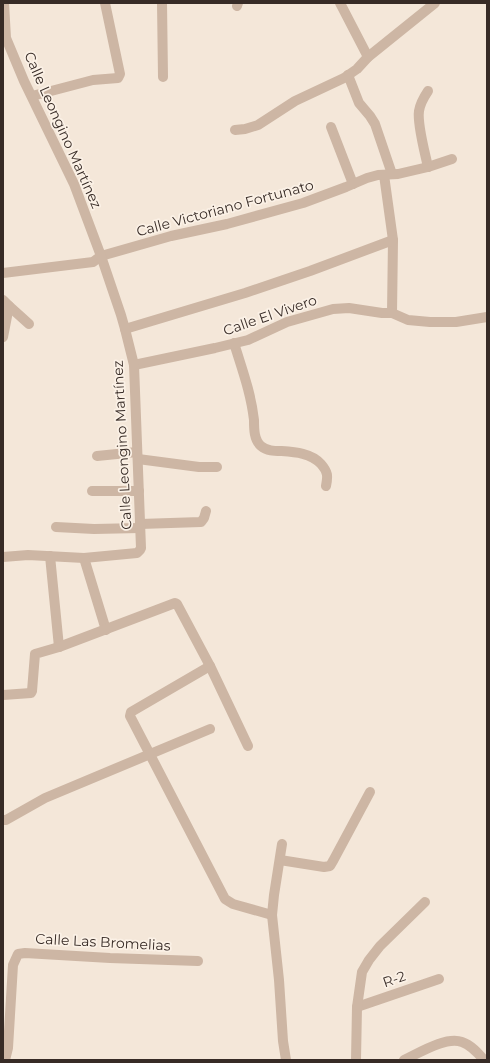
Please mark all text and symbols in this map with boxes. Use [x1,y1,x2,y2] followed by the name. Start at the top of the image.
[20,49,106,211] street label: Calle Leongino Martínez
[134,176,316,240] street label: Calle Victoriano Fortunato
[221,290,319,339] street label: Calle El Vivero
[109,360,135,530] street label: Calle Leongino Martínez
[35,929,171,955] street label: Calle Las Bromelias
[380,967,408,991] street label: R-2

